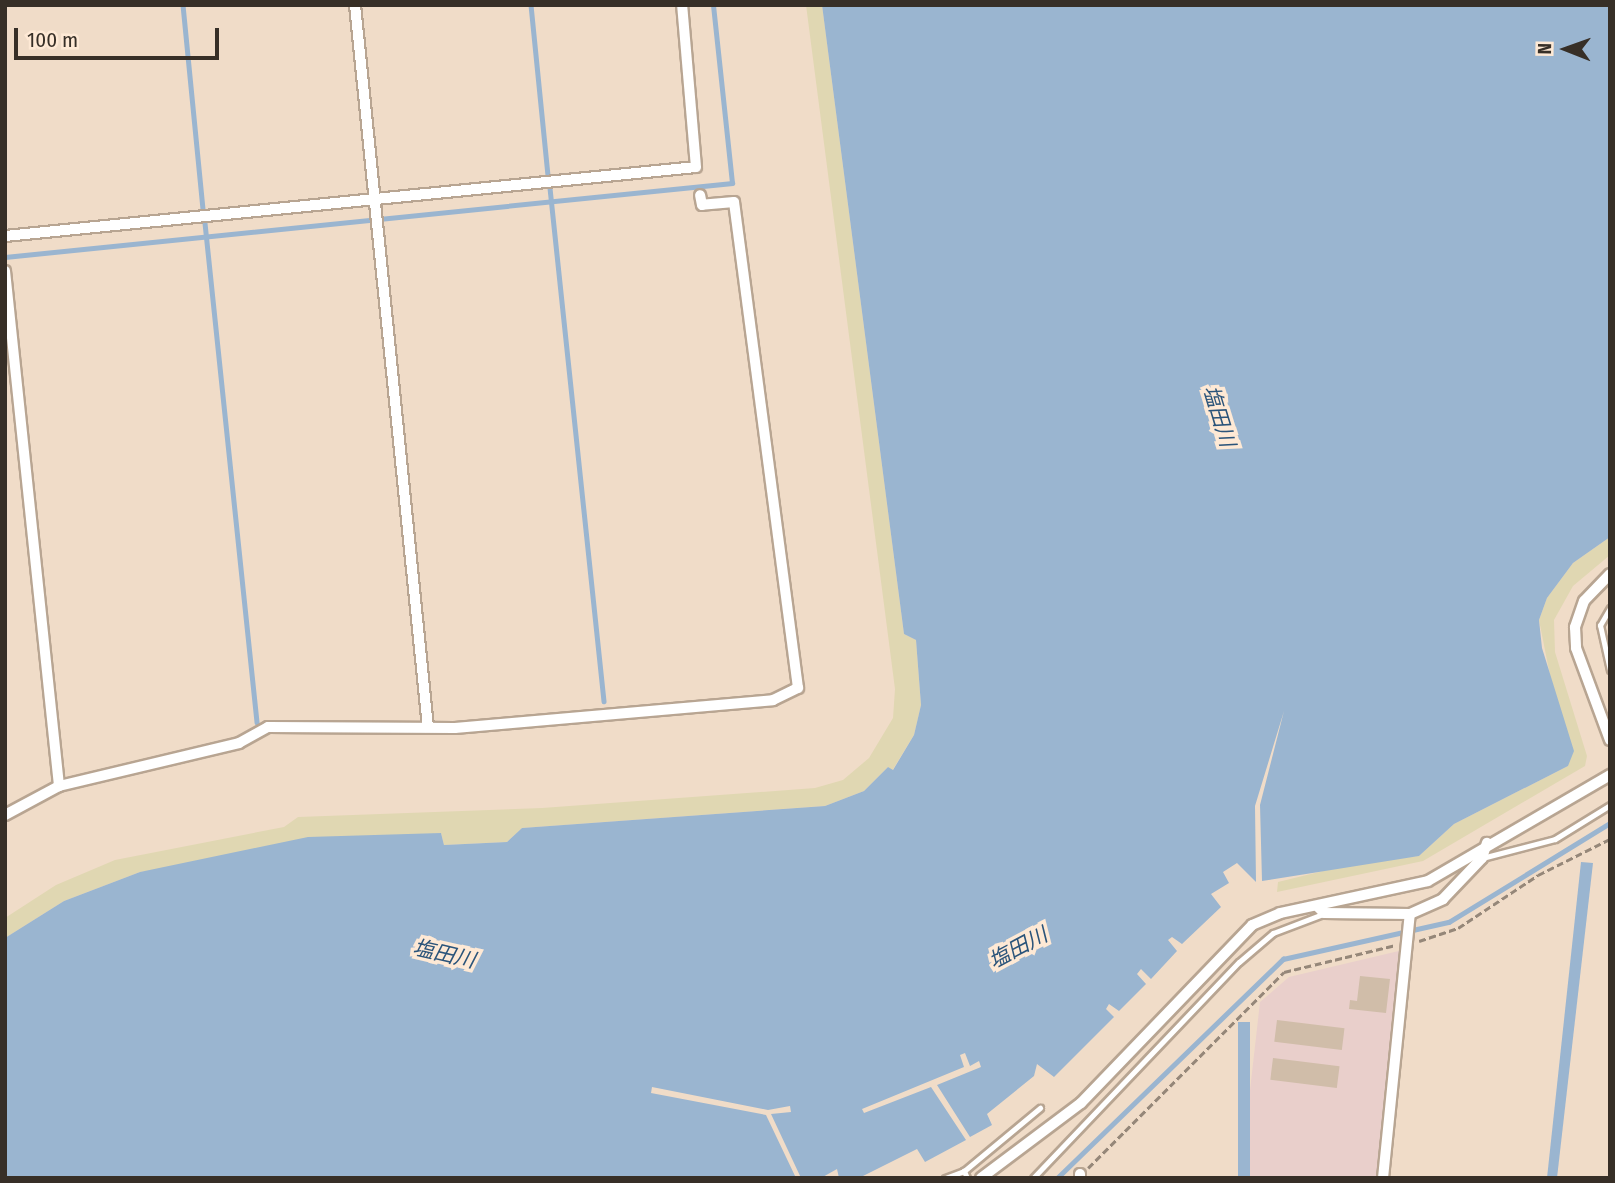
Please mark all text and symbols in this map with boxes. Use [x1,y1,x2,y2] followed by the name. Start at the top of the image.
[18,14,222,58] scale bar
[1531,14,1601,84] north arrow
[27,27,78,53] text: 100 m
[1533,43,1556,55] text: N
[1198,382,1240,450] water label: 塩田川
[984,922,1052,974] water label: 塩田川
[410,935,478,973] water label: 塩田川

